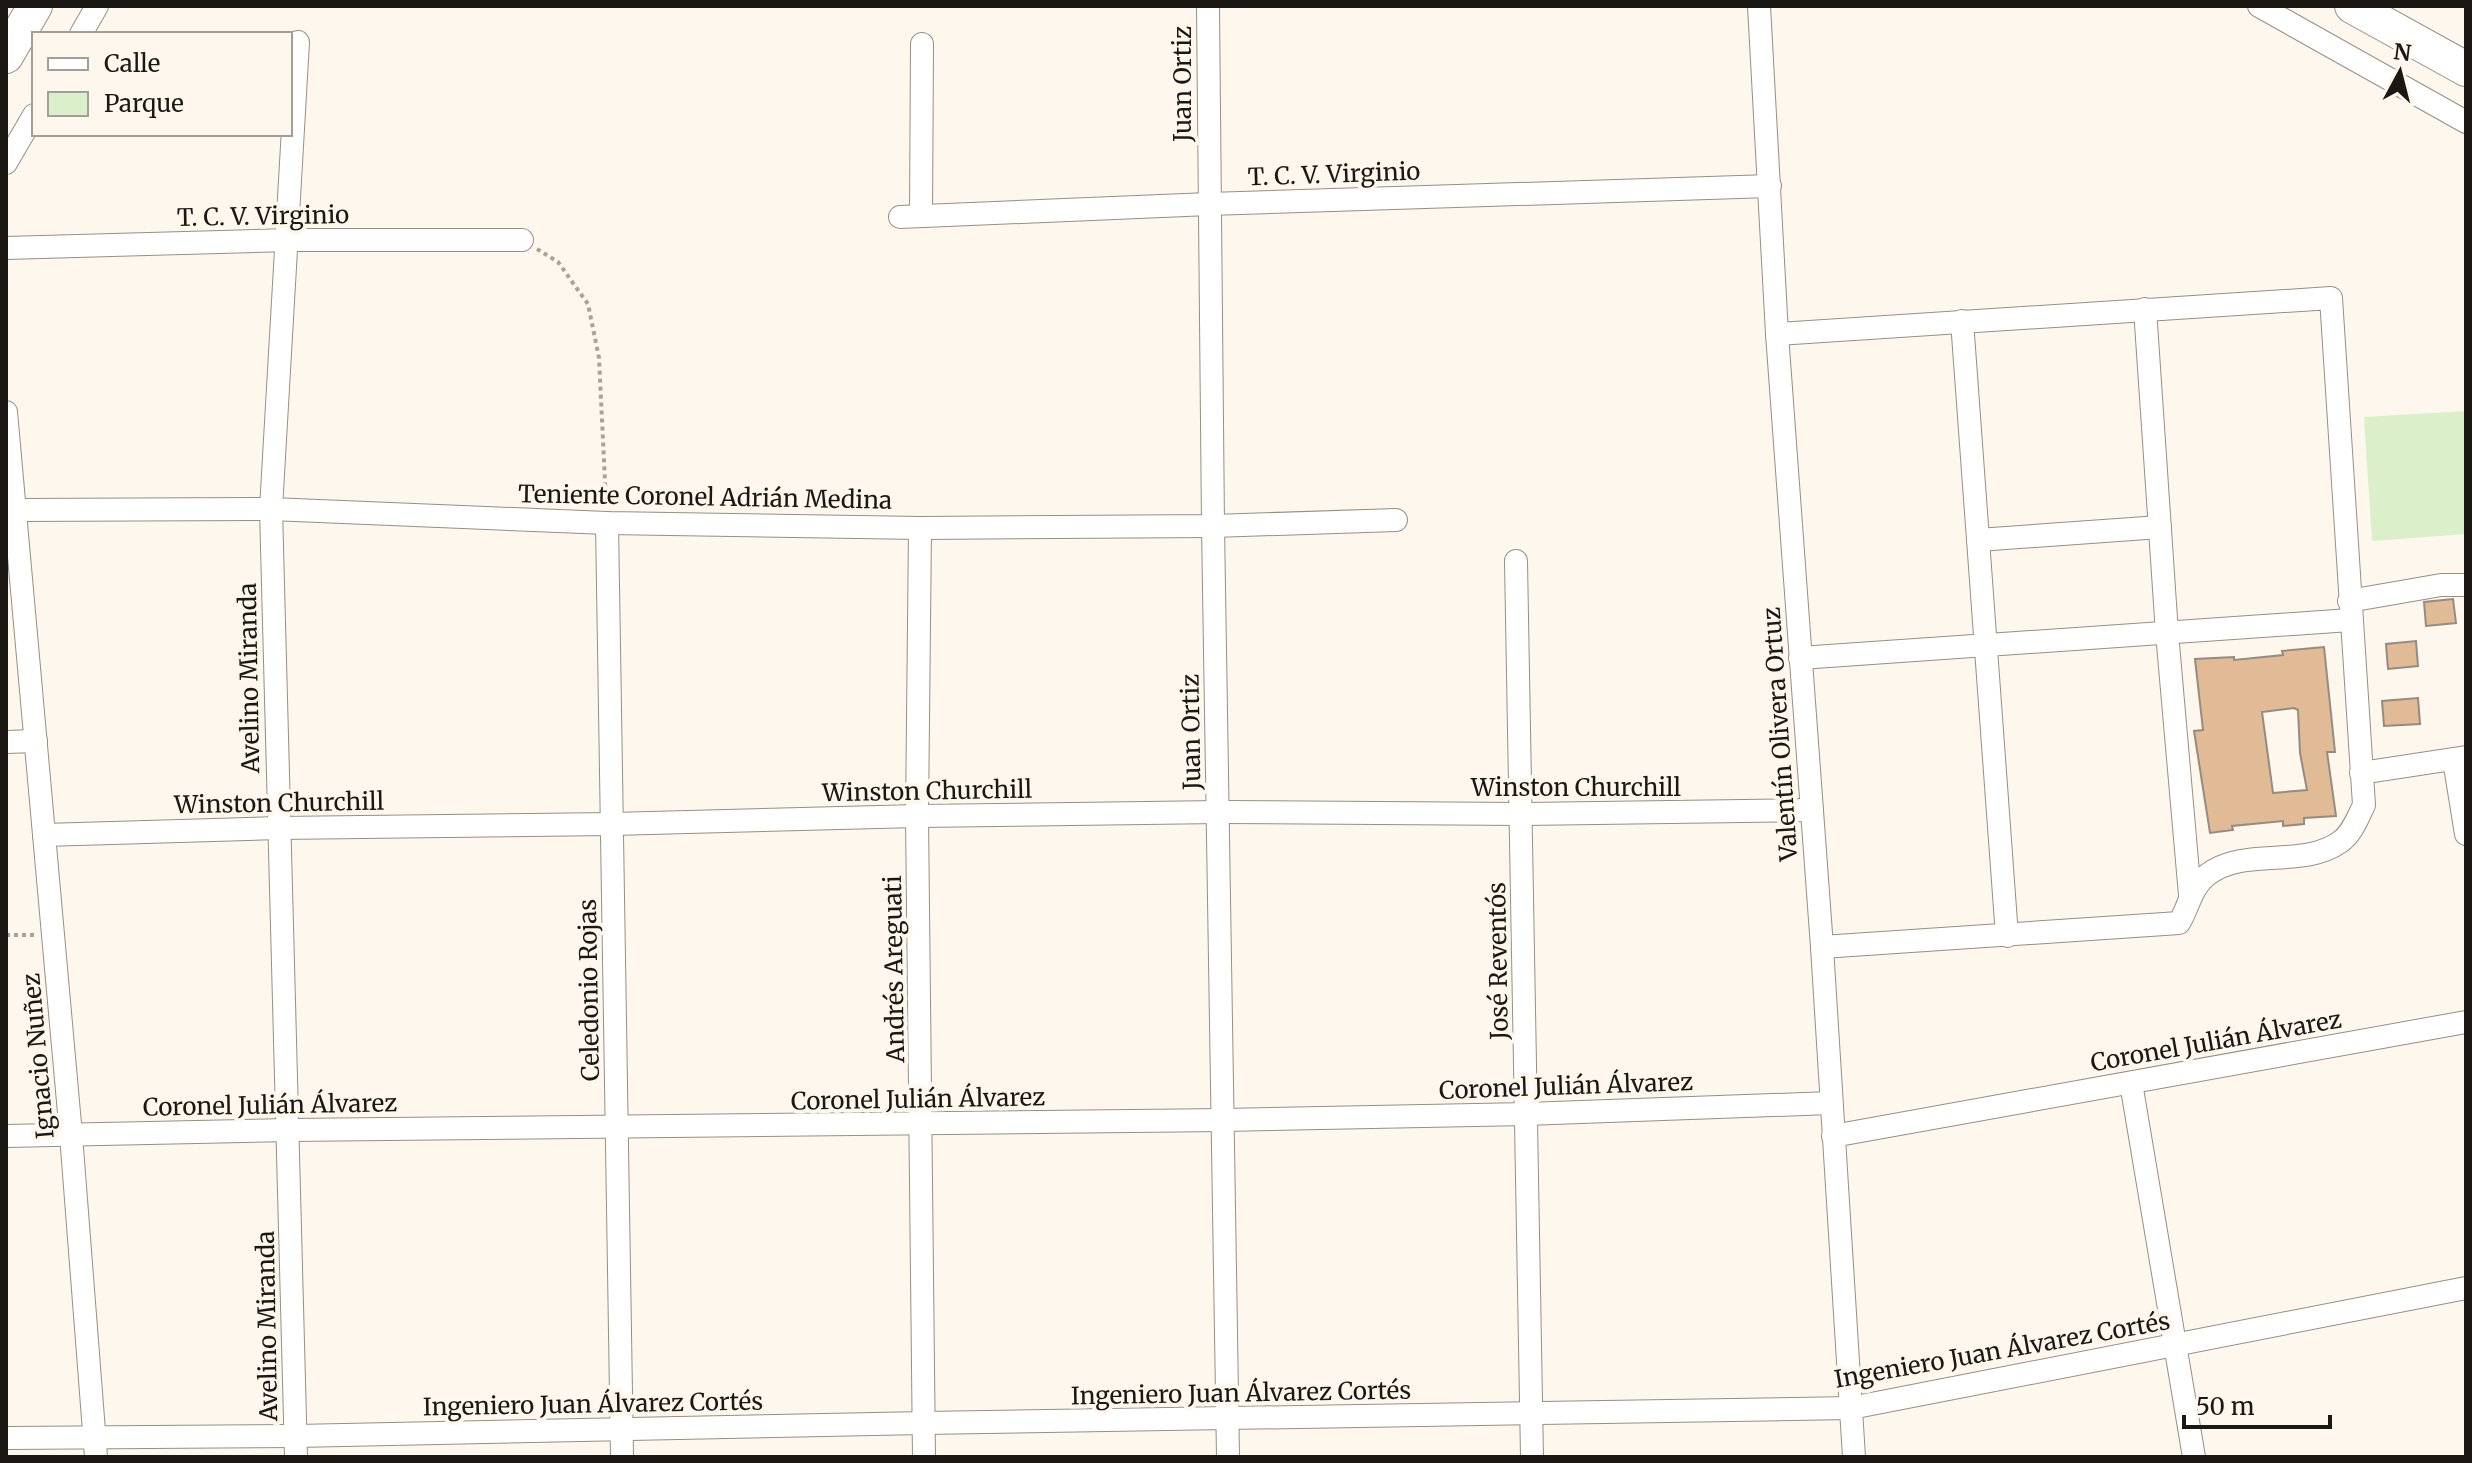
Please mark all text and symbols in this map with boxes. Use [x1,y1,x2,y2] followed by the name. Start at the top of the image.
[1167,26,1198,143] street label: Juan Ortiz
[32,32,292,136] legend
[2360,32,2440,112] north arrow
[2392,37,2413,67] text: N
[104,48,160,79] text: Calle
[104,88,184,119] text: Parque
[1247,155,1421,193] street label: T. C. V. Virginio
[177,199,349,233] street label: T. C. V. Virginio
[518,478,892,516] street label: Teniente Coronel Adrián Medina
[232,582,266,774] street label: Avelino Miranda
[1756,606,1804,863] street label: Valentín Olivera Ortuz
[1174,674,1208,791] street label: Juan Ortiz
[1470,772,1681,803] street label: Winston Churchill
[821,774,1032,808] street label: Winston Churchill
[173,786,384,820] street label: Winston Churchill
[877,875,911,1064] street label: Andrés Areguati
[1481,882,1515,1041] street label: José Reventós
[572,899,606,1081] street label: Celedonio Rojas
[15,972,61,1140] street label: Ignacio Nuñez
[2088,1004,2344,1078] street label: Coronel Julián Álvarez
[1438,1066,1694,1106] street label: Coronel Julián Álvarez
[791,1081,1045,1117] street label: Coronel Julián Álvarez
[143,1087,397,1123] street label: Coronel Julián Álvarez
[250,1230,284,1422] street label: Avelino Miranda
[1832,1305,2172,1395] street label: Ingeniero Juan Álvarez Cortés
[1071,1375,1411,1411] street label: Ingeniero Juan Álvarez Cortés
[2184,1379,2330,1429] scale bar
[423,1386,763,1422] street label: Ingeniero Juan Álvarez Cortés
[2196,1391,2255,1422] text: 50 m

